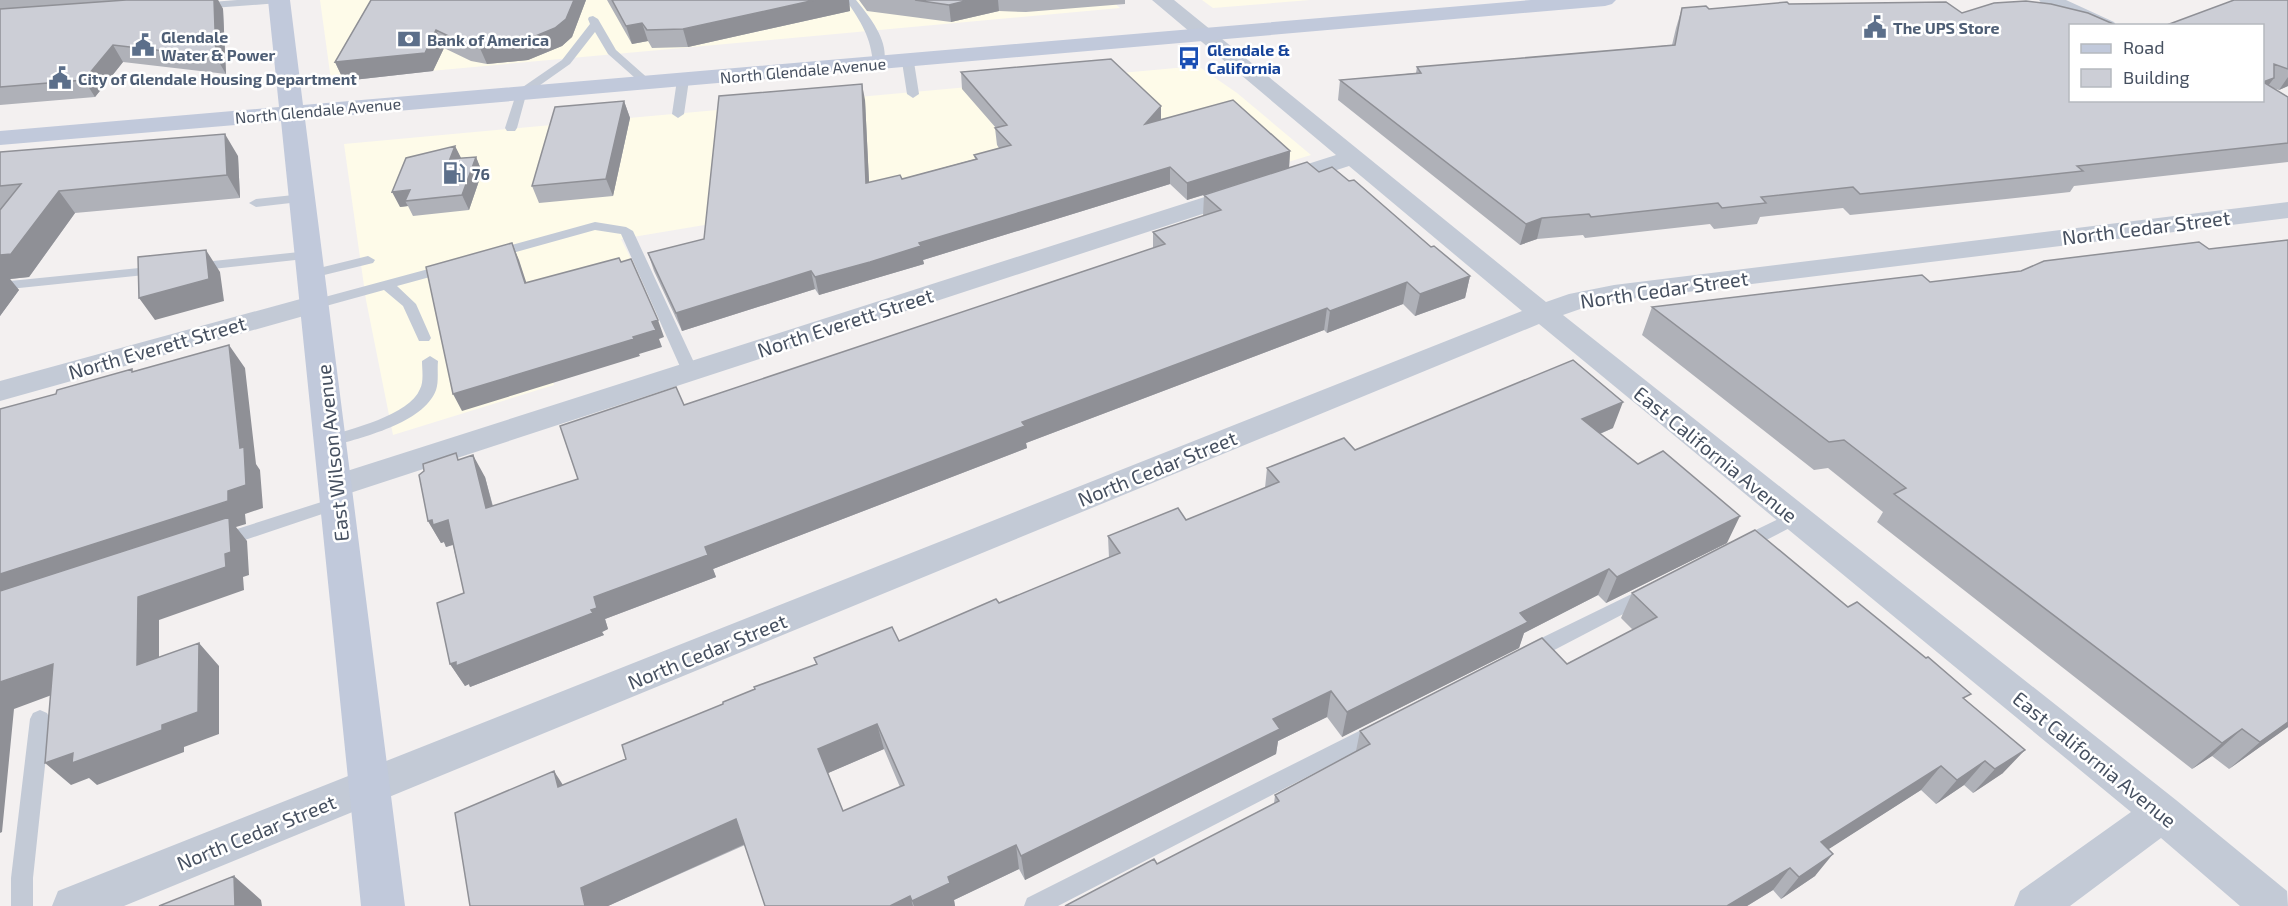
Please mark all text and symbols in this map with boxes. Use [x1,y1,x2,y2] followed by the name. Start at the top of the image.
[1862,14,1888,40] public building icon: The UPS Store
[1893,18,1999,37] place label: The UPS Store
[2069,24,2264,102] legend
[396,26,422,52] bank icon: Bank of America
[161,27,276,64] place label: Glendale Water & Power
[427,30,549,49] place label: Bank of America
[130,32,156,58] public building icon: Glendale Water & Power
[2123,36,2164,58] text: Road
[1207,40,1290,77] place label: Glendale & California
[1176,45,1202,71] bus stop icon: Glendale & California
[719,53,887,87] street label: North Glendale Avenue
[47,65,73,91] public building icon: City of Glendale Housing Department
[2123,66,2190,88] text: Building
[78,69,357,89] place label: City of Glendale Housing Department
[234,93,402,127] street label: North Glendale Avenue
[441,160,467,186] fuel station icon: 76
[472,164,490,183] place label: 76
[2060,205,2232,249] street label: North Cedar Street
[1578,265,1750,313] street label: North Cedar Street
[754,282,936,362] street label: North Everett Street
[66,310,249,384] street label: North Everett Street
[311,363,353,543] street label: East Wilson Avenue
[1630,381,1802,527] street label: East California Avenue
[1074,425,1240,511] street label: North Cedar Street
[624,608,790,694] street label: North Cedar Street
[2009,686,2181,832] street label: East California Avenue
[173,789,339,875] street label: North Cedar Street

